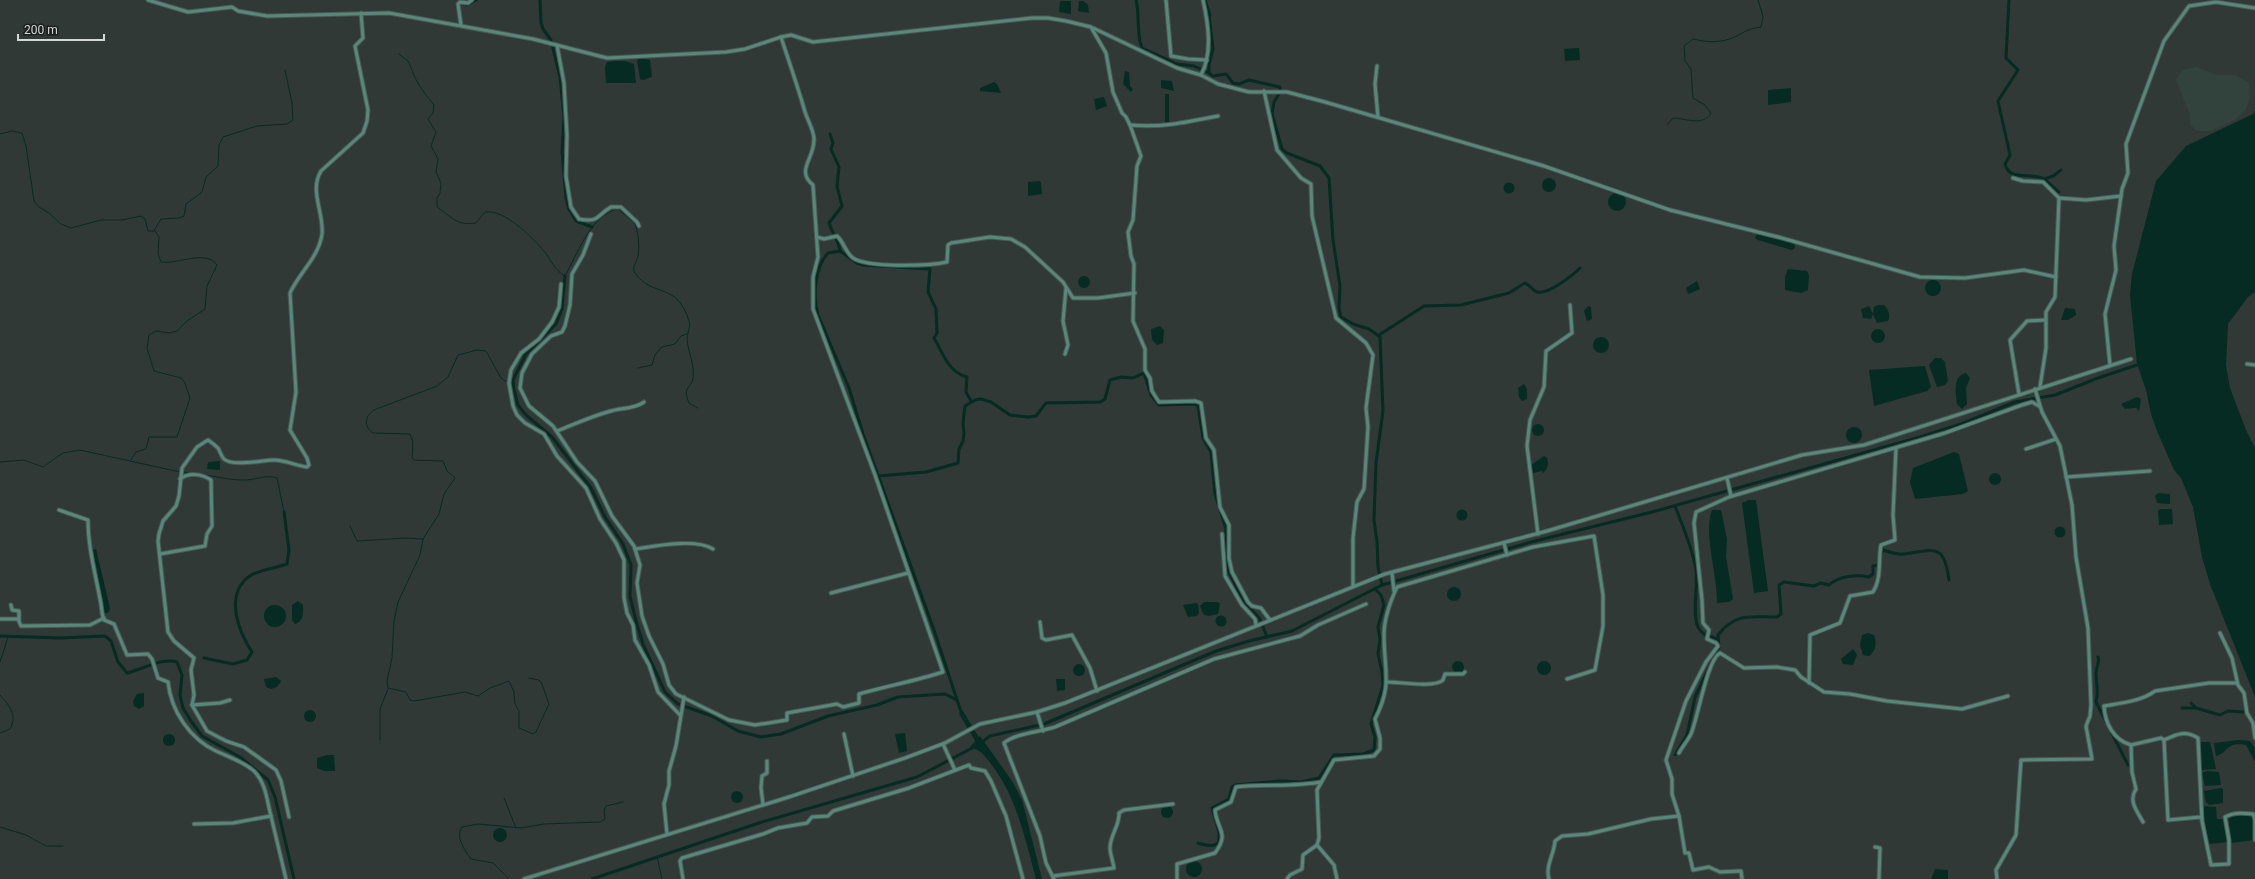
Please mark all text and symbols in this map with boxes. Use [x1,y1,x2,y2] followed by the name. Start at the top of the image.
[18,16,104,42] scale bar
[24,23,58,37] text: 200 m

